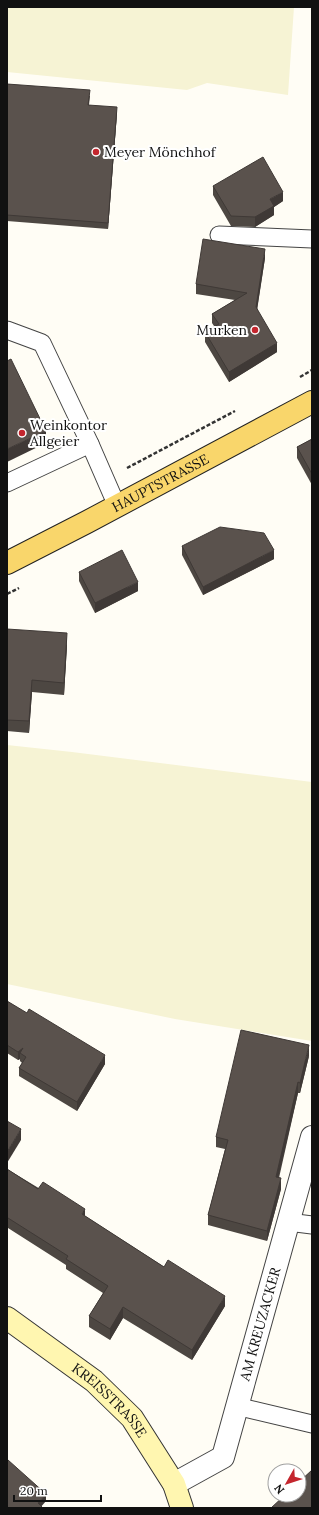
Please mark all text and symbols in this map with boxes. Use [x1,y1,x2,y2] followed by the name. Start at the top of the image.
[104,143,217,161] place label: Meyer Mönchhof
[91,147,101,157] marker: Meyer Mönchhof
[196,321,247,339] place label: Murken
[250,325,260,335] marker: Murken
[29,416,107,450] place label: Weinkontor Allgeier
[17,428,27,438] marker: Weinkontor Allgeier
[109,450,212,516] street label: HAUPTSTRASSE
[235,1265,284,1384] street label: AM KREUZACKER
[68,1359,151,1441] street label: KREISSTRASSE
[267,1463,307,1503] north arrow
[14,1477,101,1503] scale bar
[271,1481,287,1497] text: N
[20,1483,48,1498] text: 20 m

